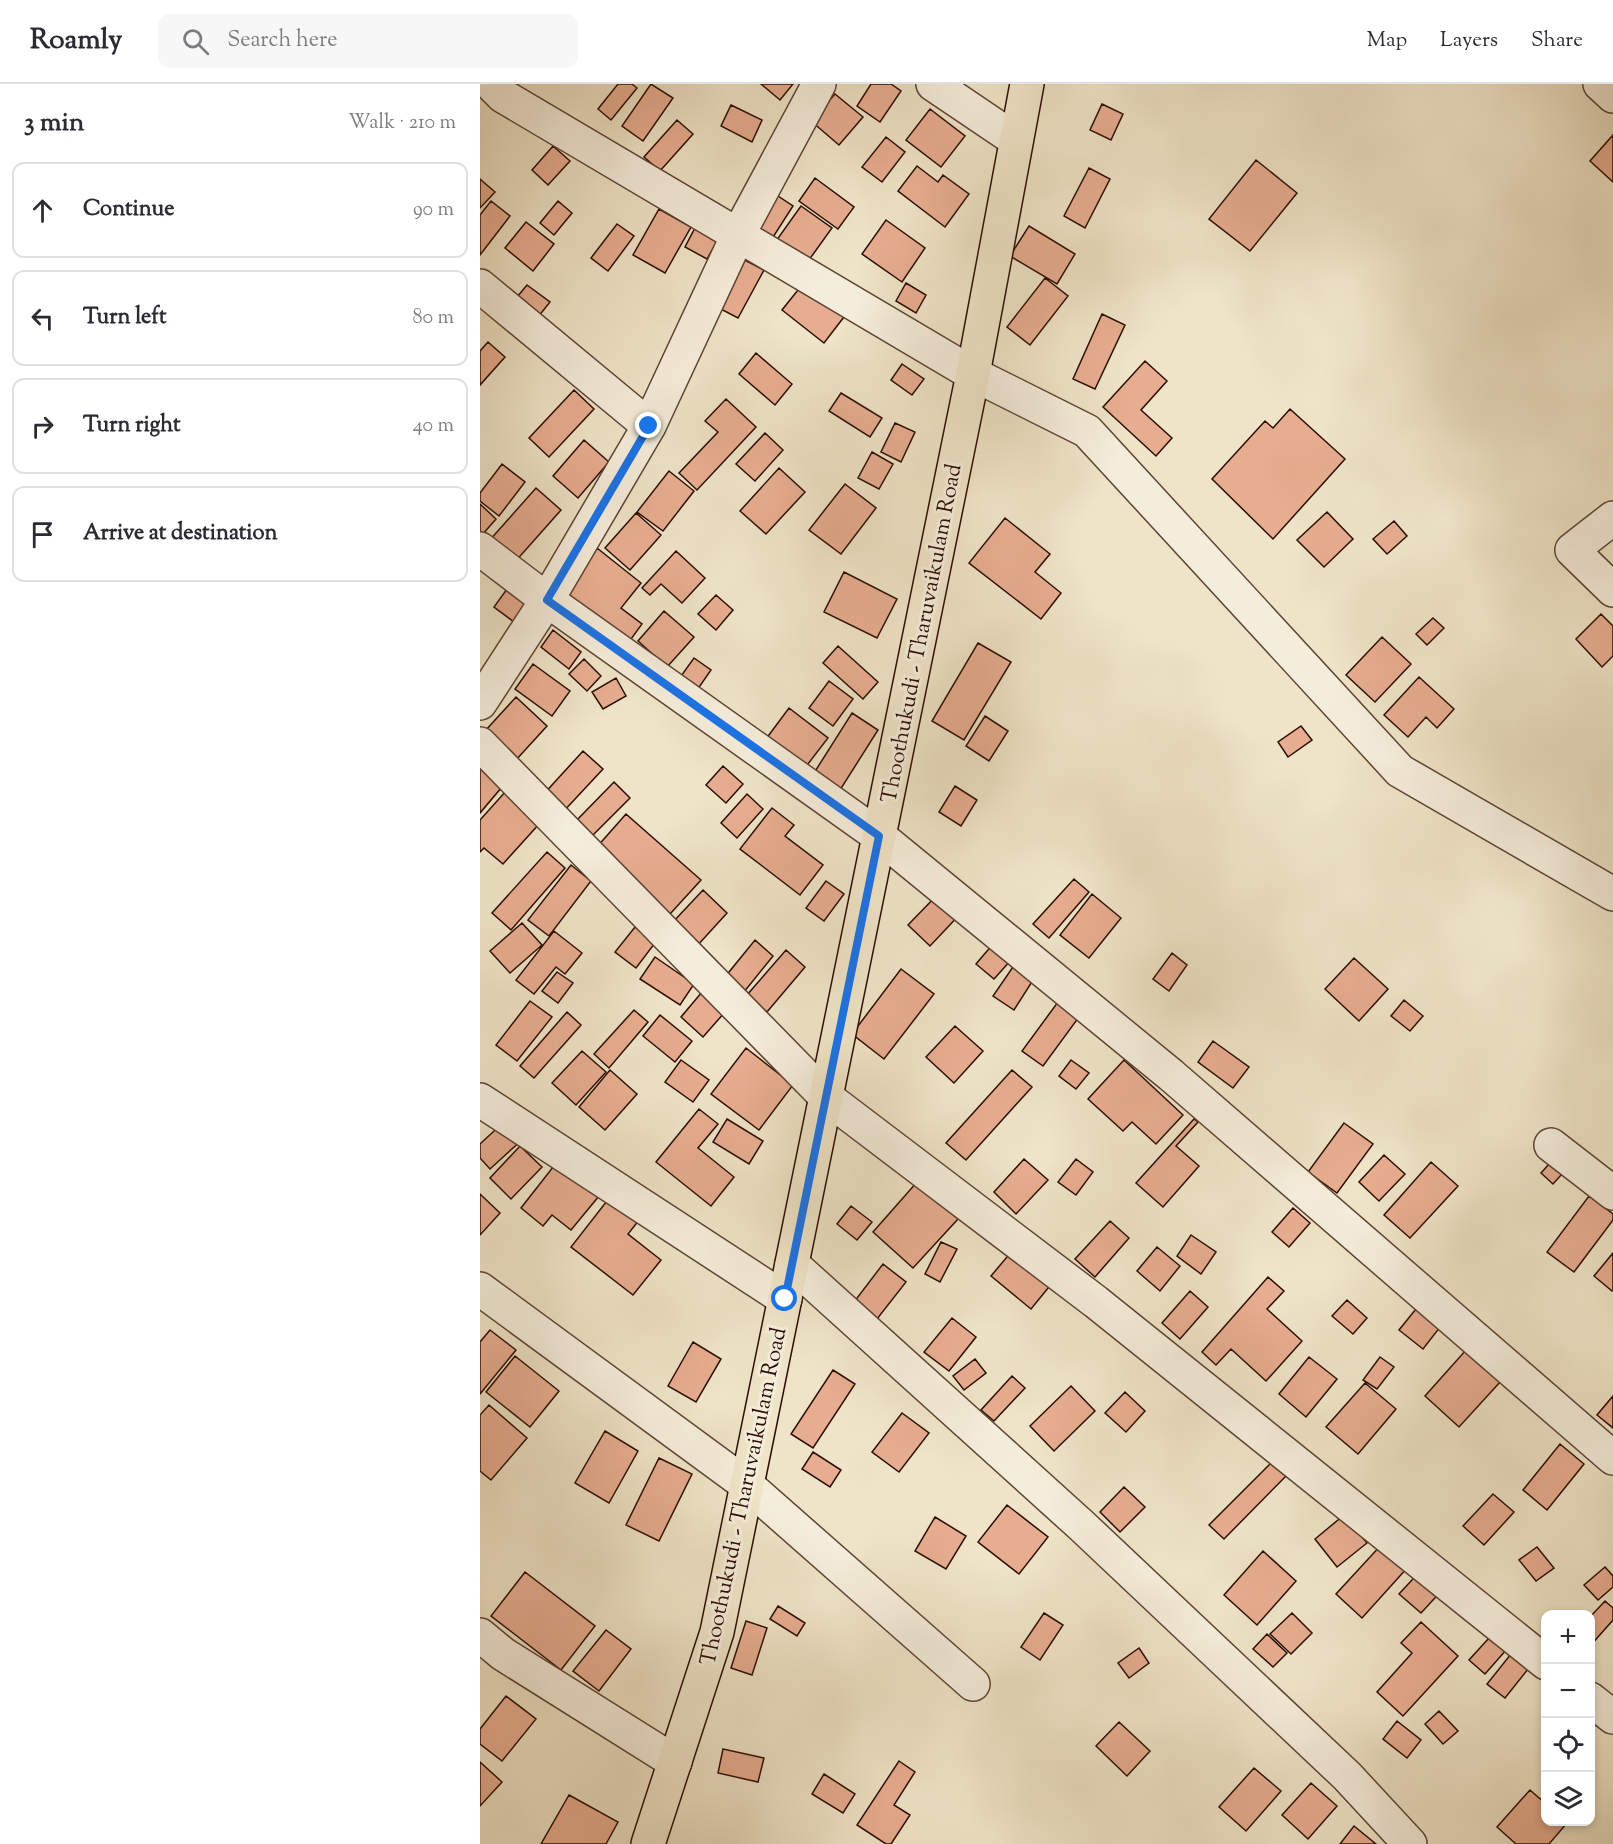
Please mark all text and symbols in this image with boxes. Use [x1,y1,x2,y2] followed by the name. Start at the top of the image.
[158,14,578,68] search box
[30,21,122,61] text: Roamly
[179,25,212,58] icon: search
[227,25,338,57] text: Search here
[1367,26,1407,56] text: Map
[1440,26,1498,56] text: Layers
[1531,26,1583,56] text: Share
[24,105,84,142] text: 3 min
[348,109,456,138] text: Walk · 210 m
[26,194,59,227] icon: ahead
[83,194,174,226] text: Continue
[413,196,454,225] text: 90 m
[26,302,59,335] icon: left
[83,302,166,334] text: Turn left
[413,304,454,333] text: 80 m
[26,410,59,443] icon: right
[83,410,180,442] text: Turn right
[413,412,454,441] text: 40 m
[635,412,661,438] route end
[874,461,972,806] street label: Thoothukudi - Tharuvaikulam Road
[26,518,59,551] icon: arrive
[83,518,278,550] text: Arrive at destination
[771,1285,797,1311] route start
[693,1325,796,1669] street label: Thoothukudi - Tharuvaikulam Road
[1541,1610,1595,1826] map controls
[1541,1610,1595,1664] button: +
[1541,1664,1595,1718] button: −
[1541,1718,1595,1772] button: locate
[1541,1772,1595,1826] button: layers

